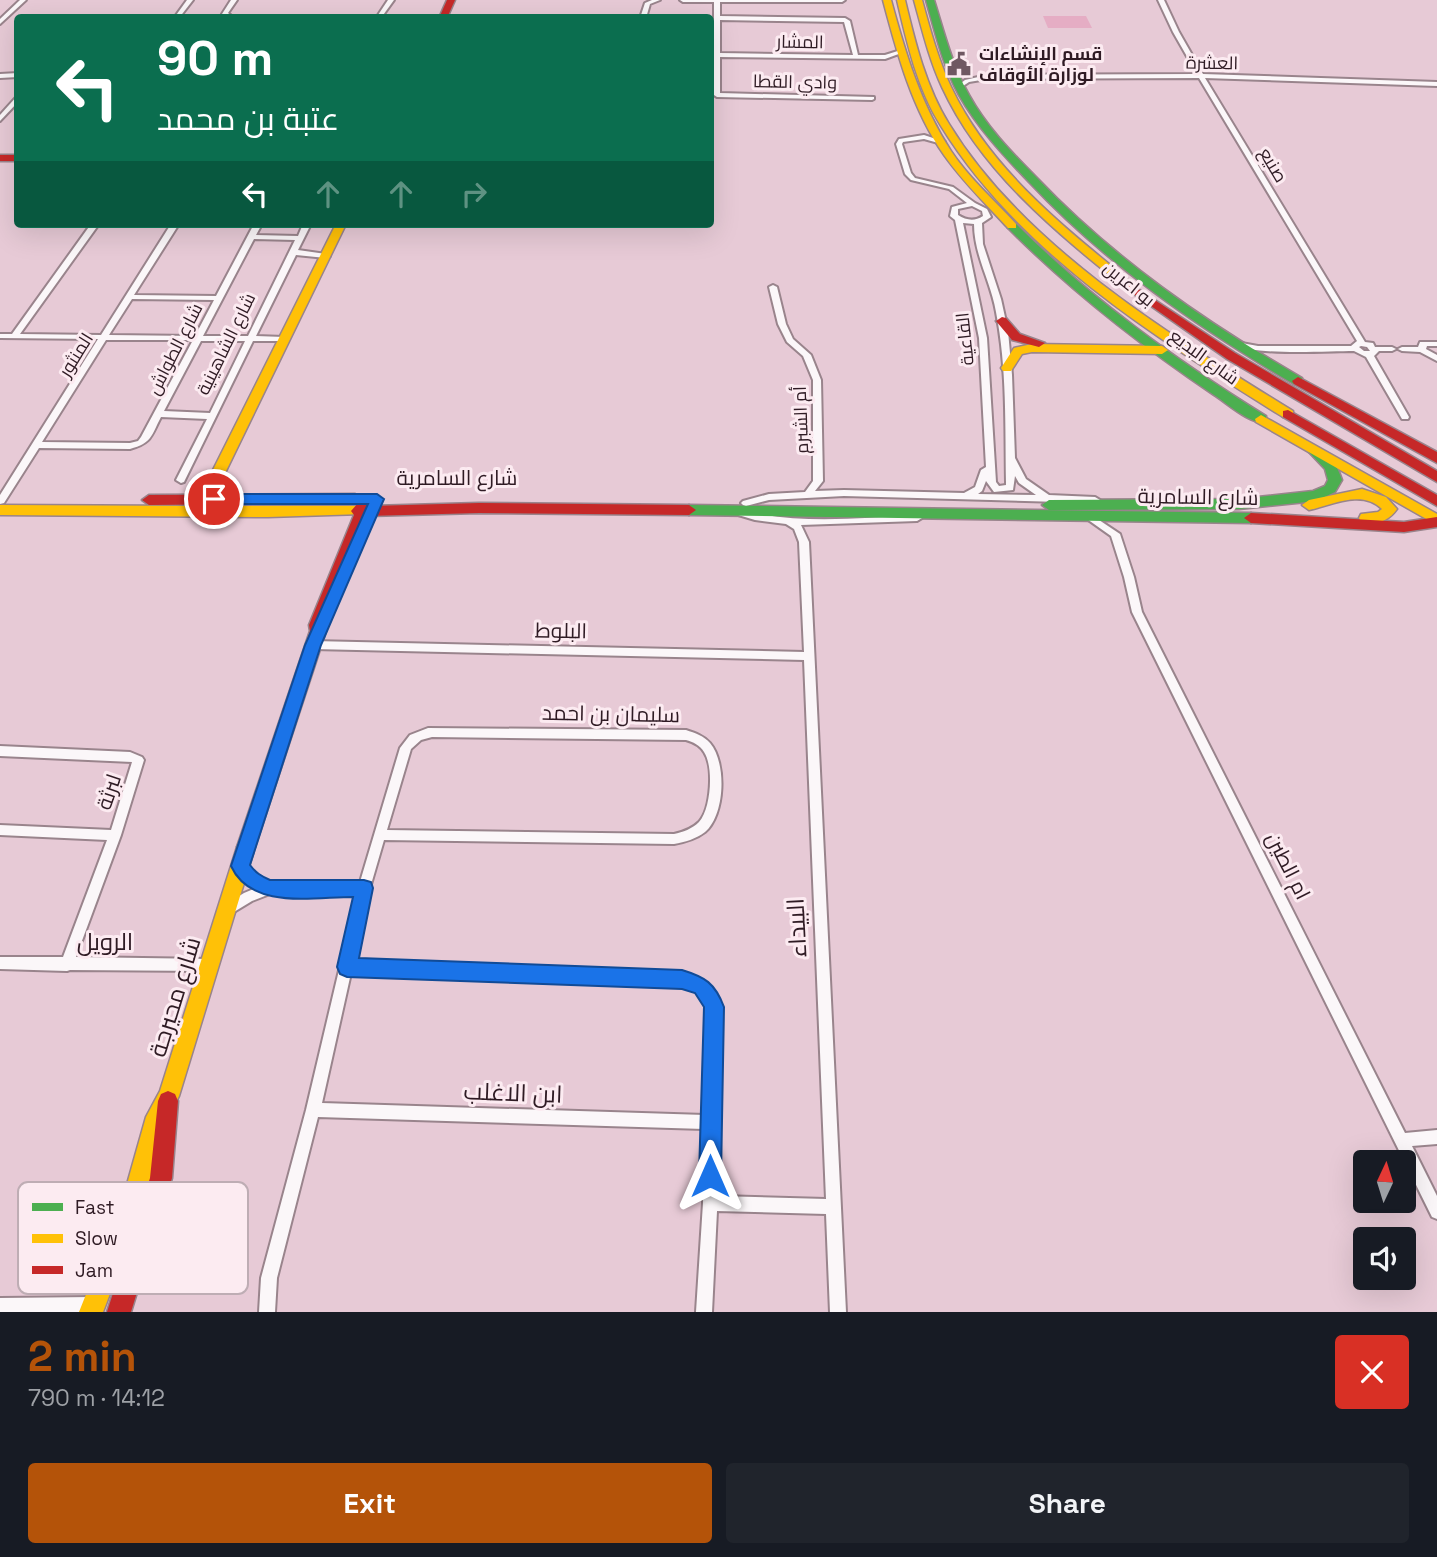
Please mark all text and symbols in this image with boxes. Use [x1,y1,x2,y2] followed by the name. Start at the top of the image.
[157,27,273,89] text: 90 m
[775,30,824,53] street label: المشار
[42,42,133,133] icon: left
[979,42,1102,86] place label: قسم الإنشاءات لوزارة الأوقاف
[945,50,973,78] public building icon: قسم الإنشاءات لوزارة الأوقاف
[1186,51,1238,74] street label: العشرة
[753,69,837,97] street label: وادي القطا
[157,99,339,139] text: عتبة بن محمد
[1253,143,1293,187] street label: صنيع
[236,175,274,213] icon: left
[309,175,347,213] icon: ahead
[382,175,420,213] icon: ahead
[455,175,493,213] icon: right
[1099,256,1160,311] street label: بو اعرين
[191,289,261,399] street label: شارع الشاهينية
[142,299,208,399] street label: شارع الطواش
[950,312,979,367] street label: القاعية
[1164,324,1244,390] street label: شارع البديع
[53,328,98,382] street label: المنثور
[788,385,814,454] street label: أم الشبرم
[397,464,517,492] street label: شارع السامرية
[184,469,244,529] pin
[195,480,233,518] icon: arrive
[1137,482,1259,512] street label: شارع السامرية
[535,617,587,644] street label: البلوط
[542,699,680,728] street label: سليمان بن احمد
[90,770,127,813] street label: لبرثة
[1259,827,1317,905] street label: ام الطين
[779,897,814,959] street label: البيداء
[77,926,133,957] street label: الرويل
[142,933,208,1061] street label: شارع محيرجة
[463,1075,563,1110] street label: ابن الاغلب
[673,1139,747,1213] position arrow
[1353,1150,1416,1213] north arrow
[1353,1150,1416,1290] map controls
[18,1182,248,1294] legend
[75,1195,115,1220] text: Fast
[75,1226,118,1251] text: Slow
[1353,1227,1416,1290] button: sound
[75,1258,113,1283] text: Jam
[28,1330,137,1383] text: 2 min
[1335,1335,1409,1409] button: close
[28,1383,165,1413] text: 790 m · 14:12
[28,1463,712,1543] button: Exit
[726,1463,1409,1543] button: Share

